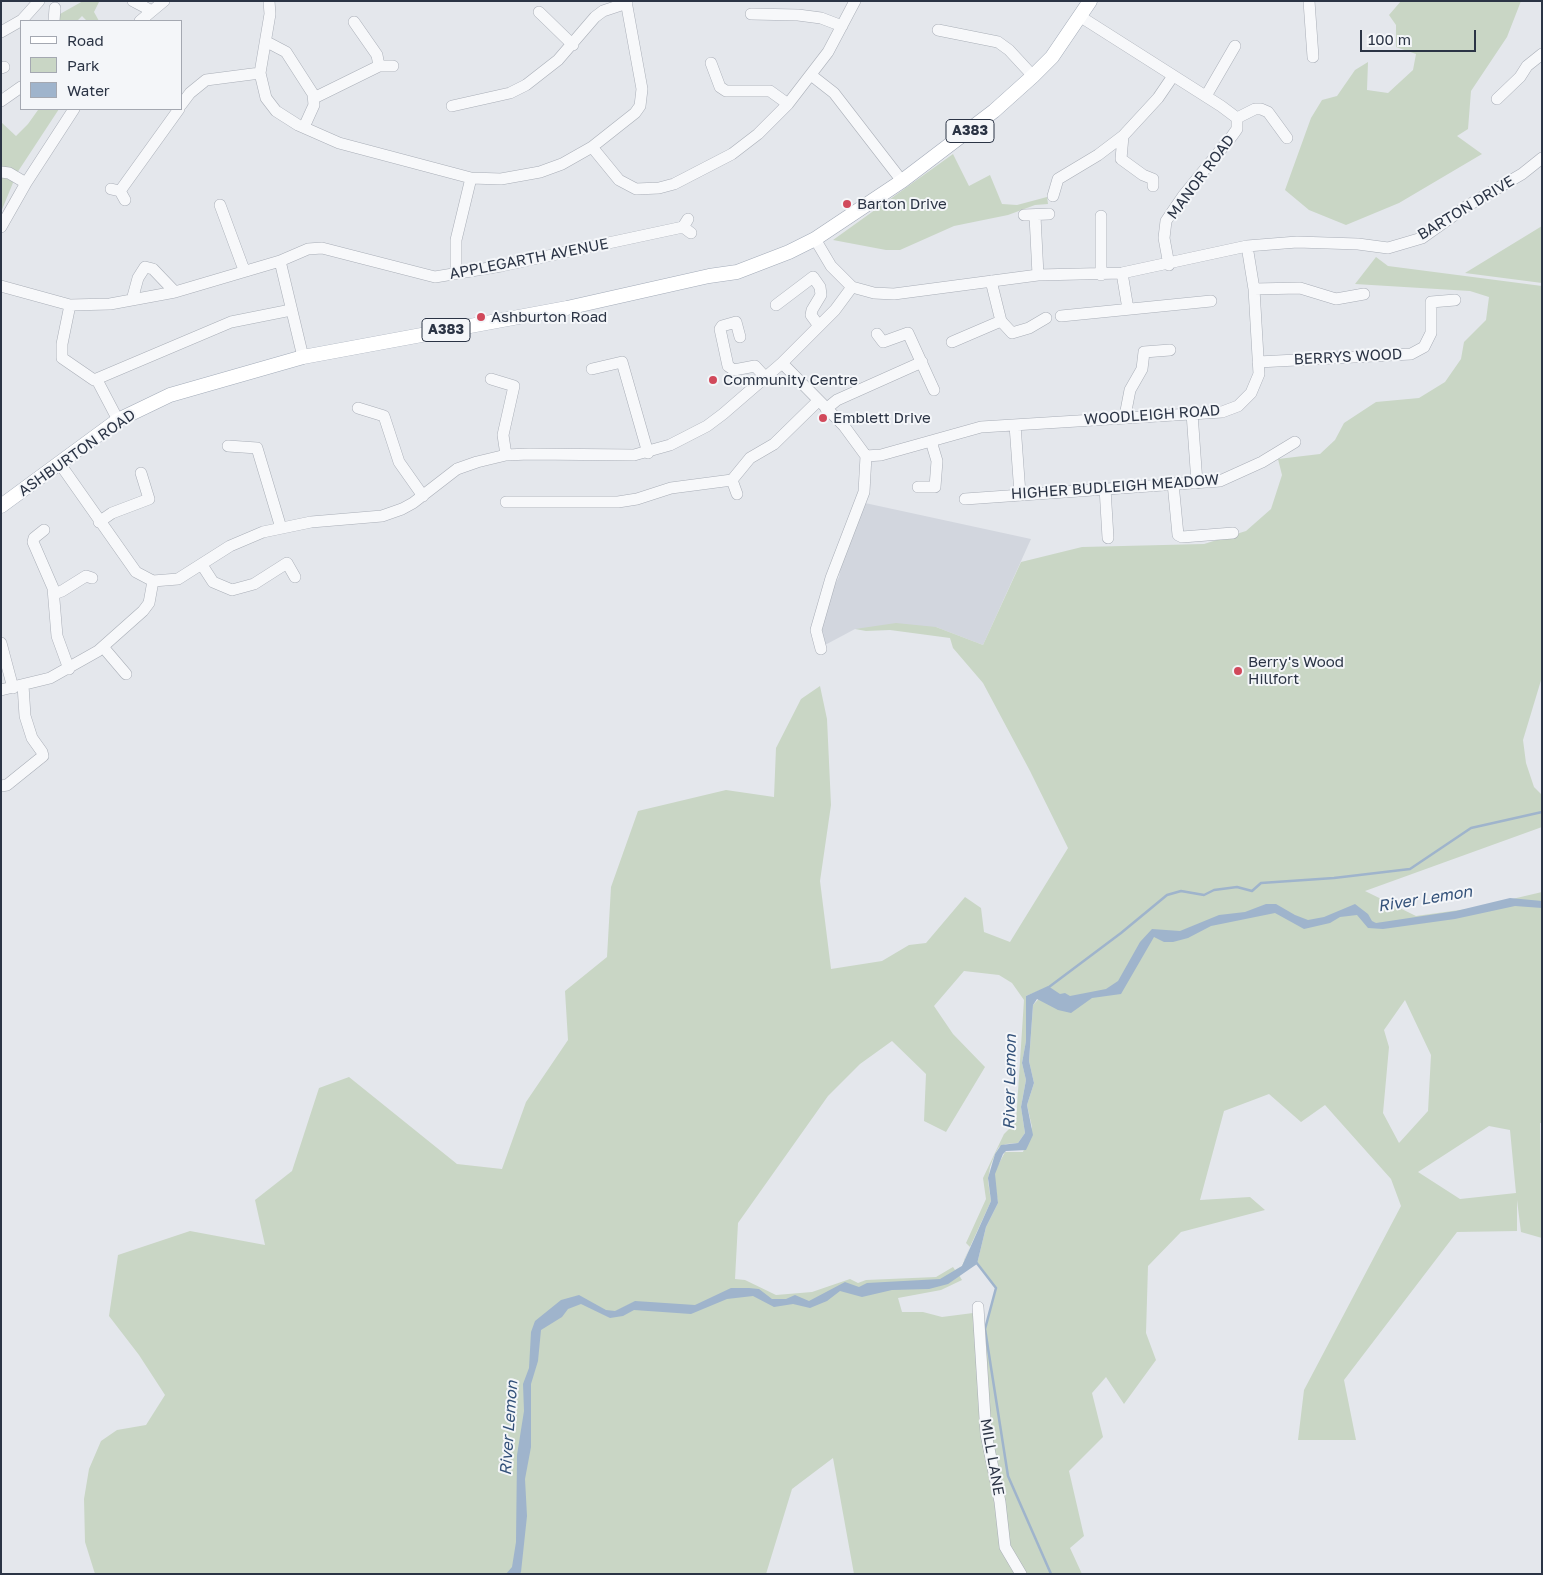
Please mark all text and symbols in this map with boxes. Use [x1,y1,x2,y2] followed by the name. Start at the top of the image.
[20,20,182,110] legend
[1363,20,1479,52] scale bar
[1368,30,1411,48] text: 100 m
[67,31,104,49] text: Road
[67,56,99,74] text: Park
[67,81,110,99] text: Water
[946,120,994,142] road number: A383
[1163,131,1239,223] street label: MANOR ROAD
[1414,172,1518,244] street label: BARTON DRIVE
[857,195,947,213] place label: Barton Drive
[841,198,853,210] marker: Barton Drive
[448,235,610,283] street label: APPLEGARTH AVENUE
[491,308,607,326] place label: Ashburton Road
[475,311,487,323] marker: Ashburton Road
[422,318,470,342] road number: A383
[1293,345,1403,369] street label: BERRYS WOOD
[723,371,858,389] place label: Community Centre
[707,374,719,386] marker: Community Centre
[1083,401,1221,429] street label: WOODLEIGH ROAD
[15,406,139,500] street label: ASHBURTON ROAD
[833,409,931,427] place label: Emblett Drive
[817,412,829,424] marker: Emblett Drive
[1010,471,1220,503] street label: HIGHER BUDLEIGH MEADOW
[1248,653,1344,688] place label: Berry's Wood Hillfort
[1232,665,1244,677] marker: Berry's Wood Hillfort
[1377,882,1473,916] water label: River Lemon
[1000,1034,1020,1130] water label: River Lemon
[496,1380,522,1476] water label: River Lemon
[976,1417,1008,1497] street label: MILL LANE

